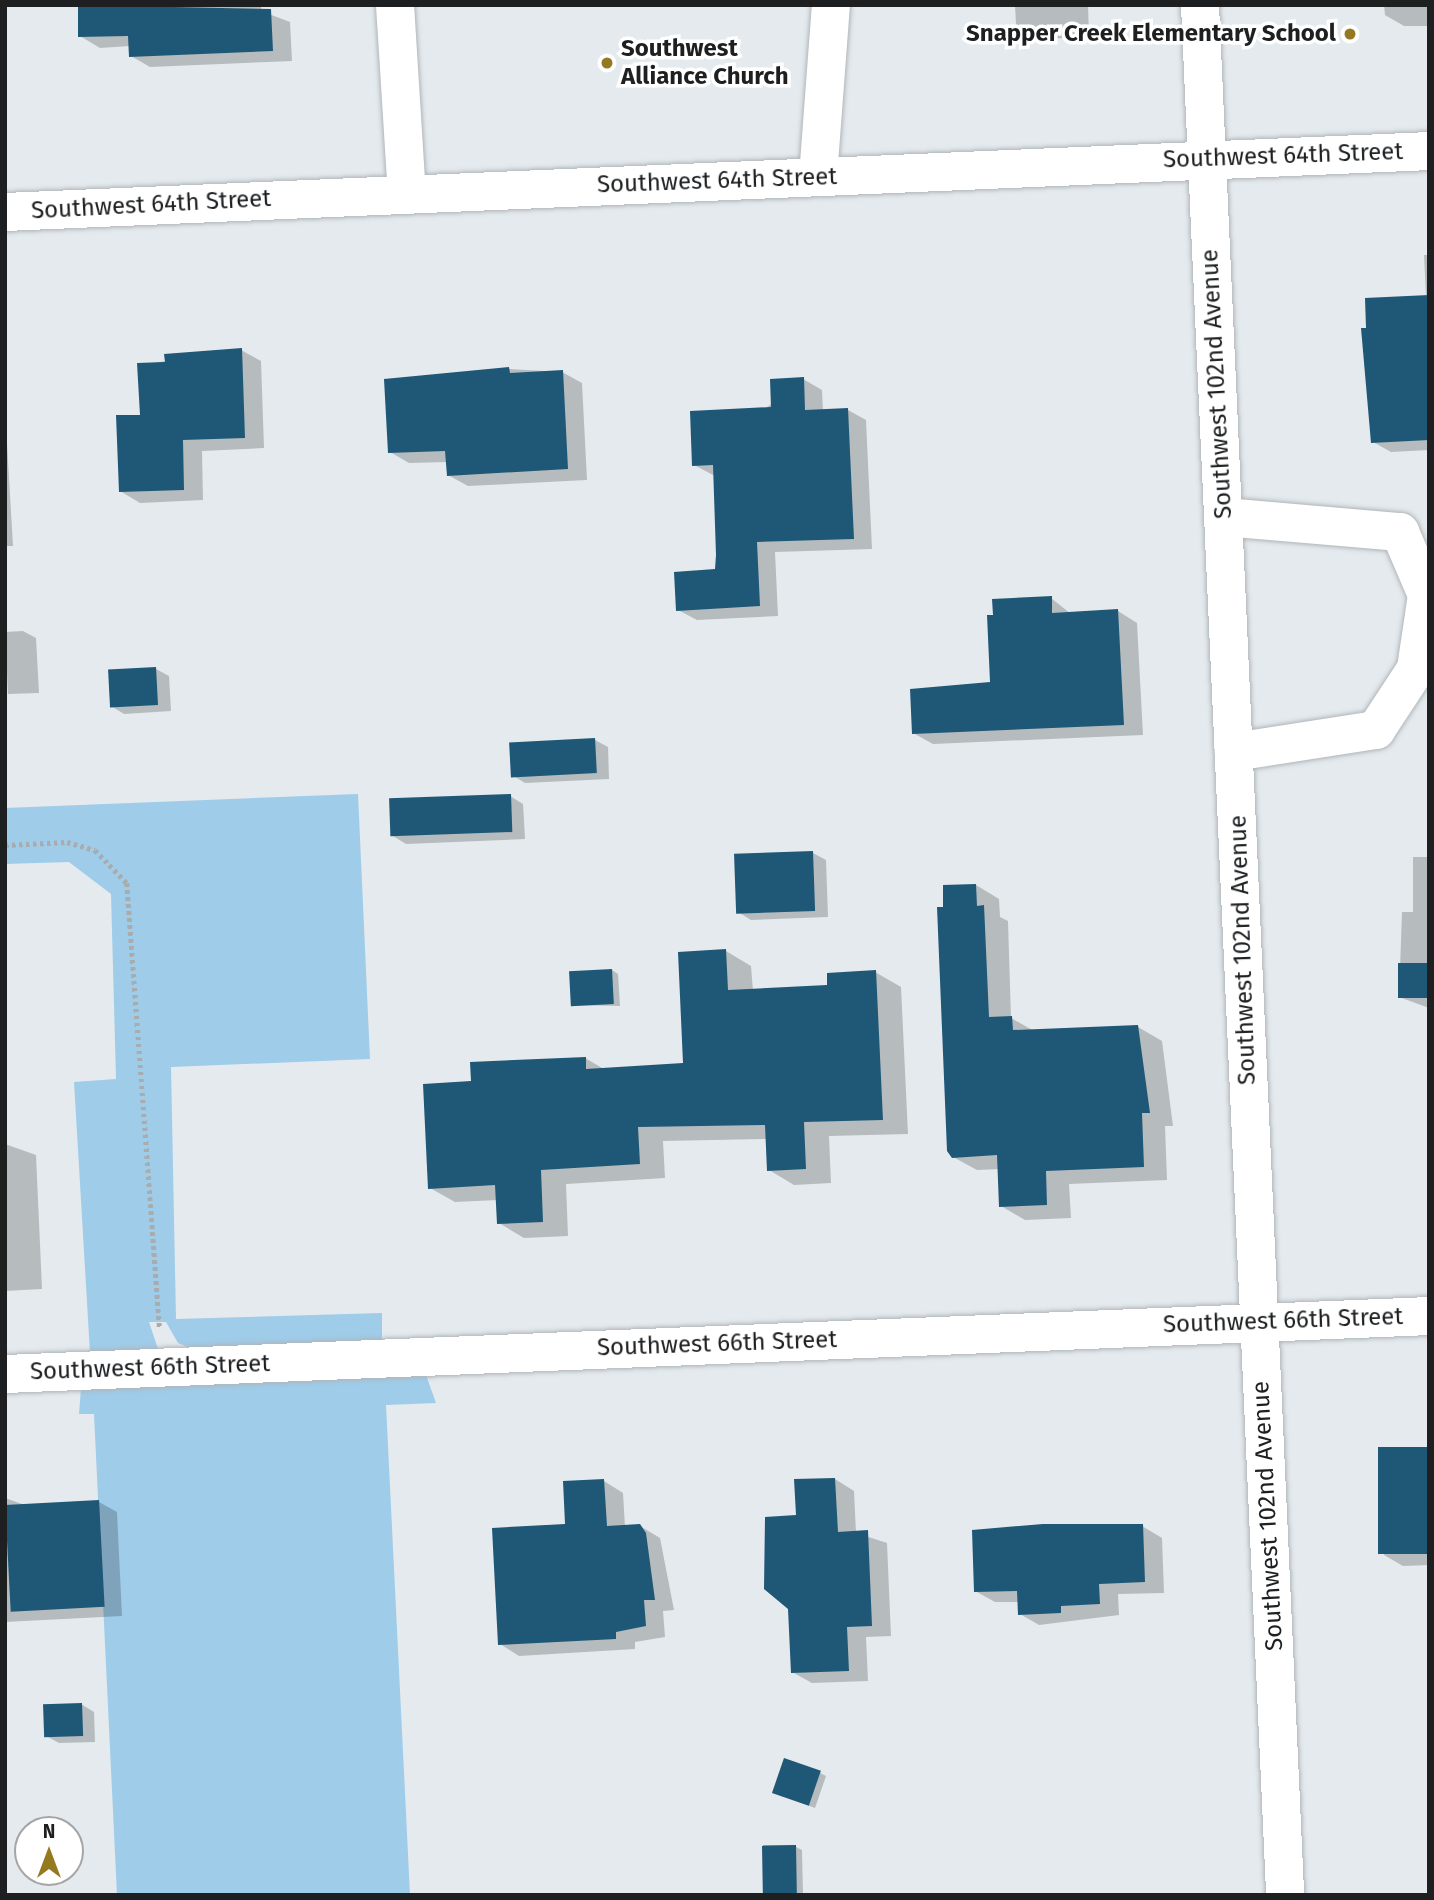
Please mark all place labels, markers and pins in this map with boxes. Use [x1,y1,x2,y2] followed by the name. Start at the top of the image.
[966,20,1336,48] place label: Snapper Creek Elementary School
[1342,26,1358,42] marker: Snapper Creek Elementary School
[621,35,789,91] place label: Southwest Alliance Church
[599,55,615,71] marker: Southwest Alliance Church

